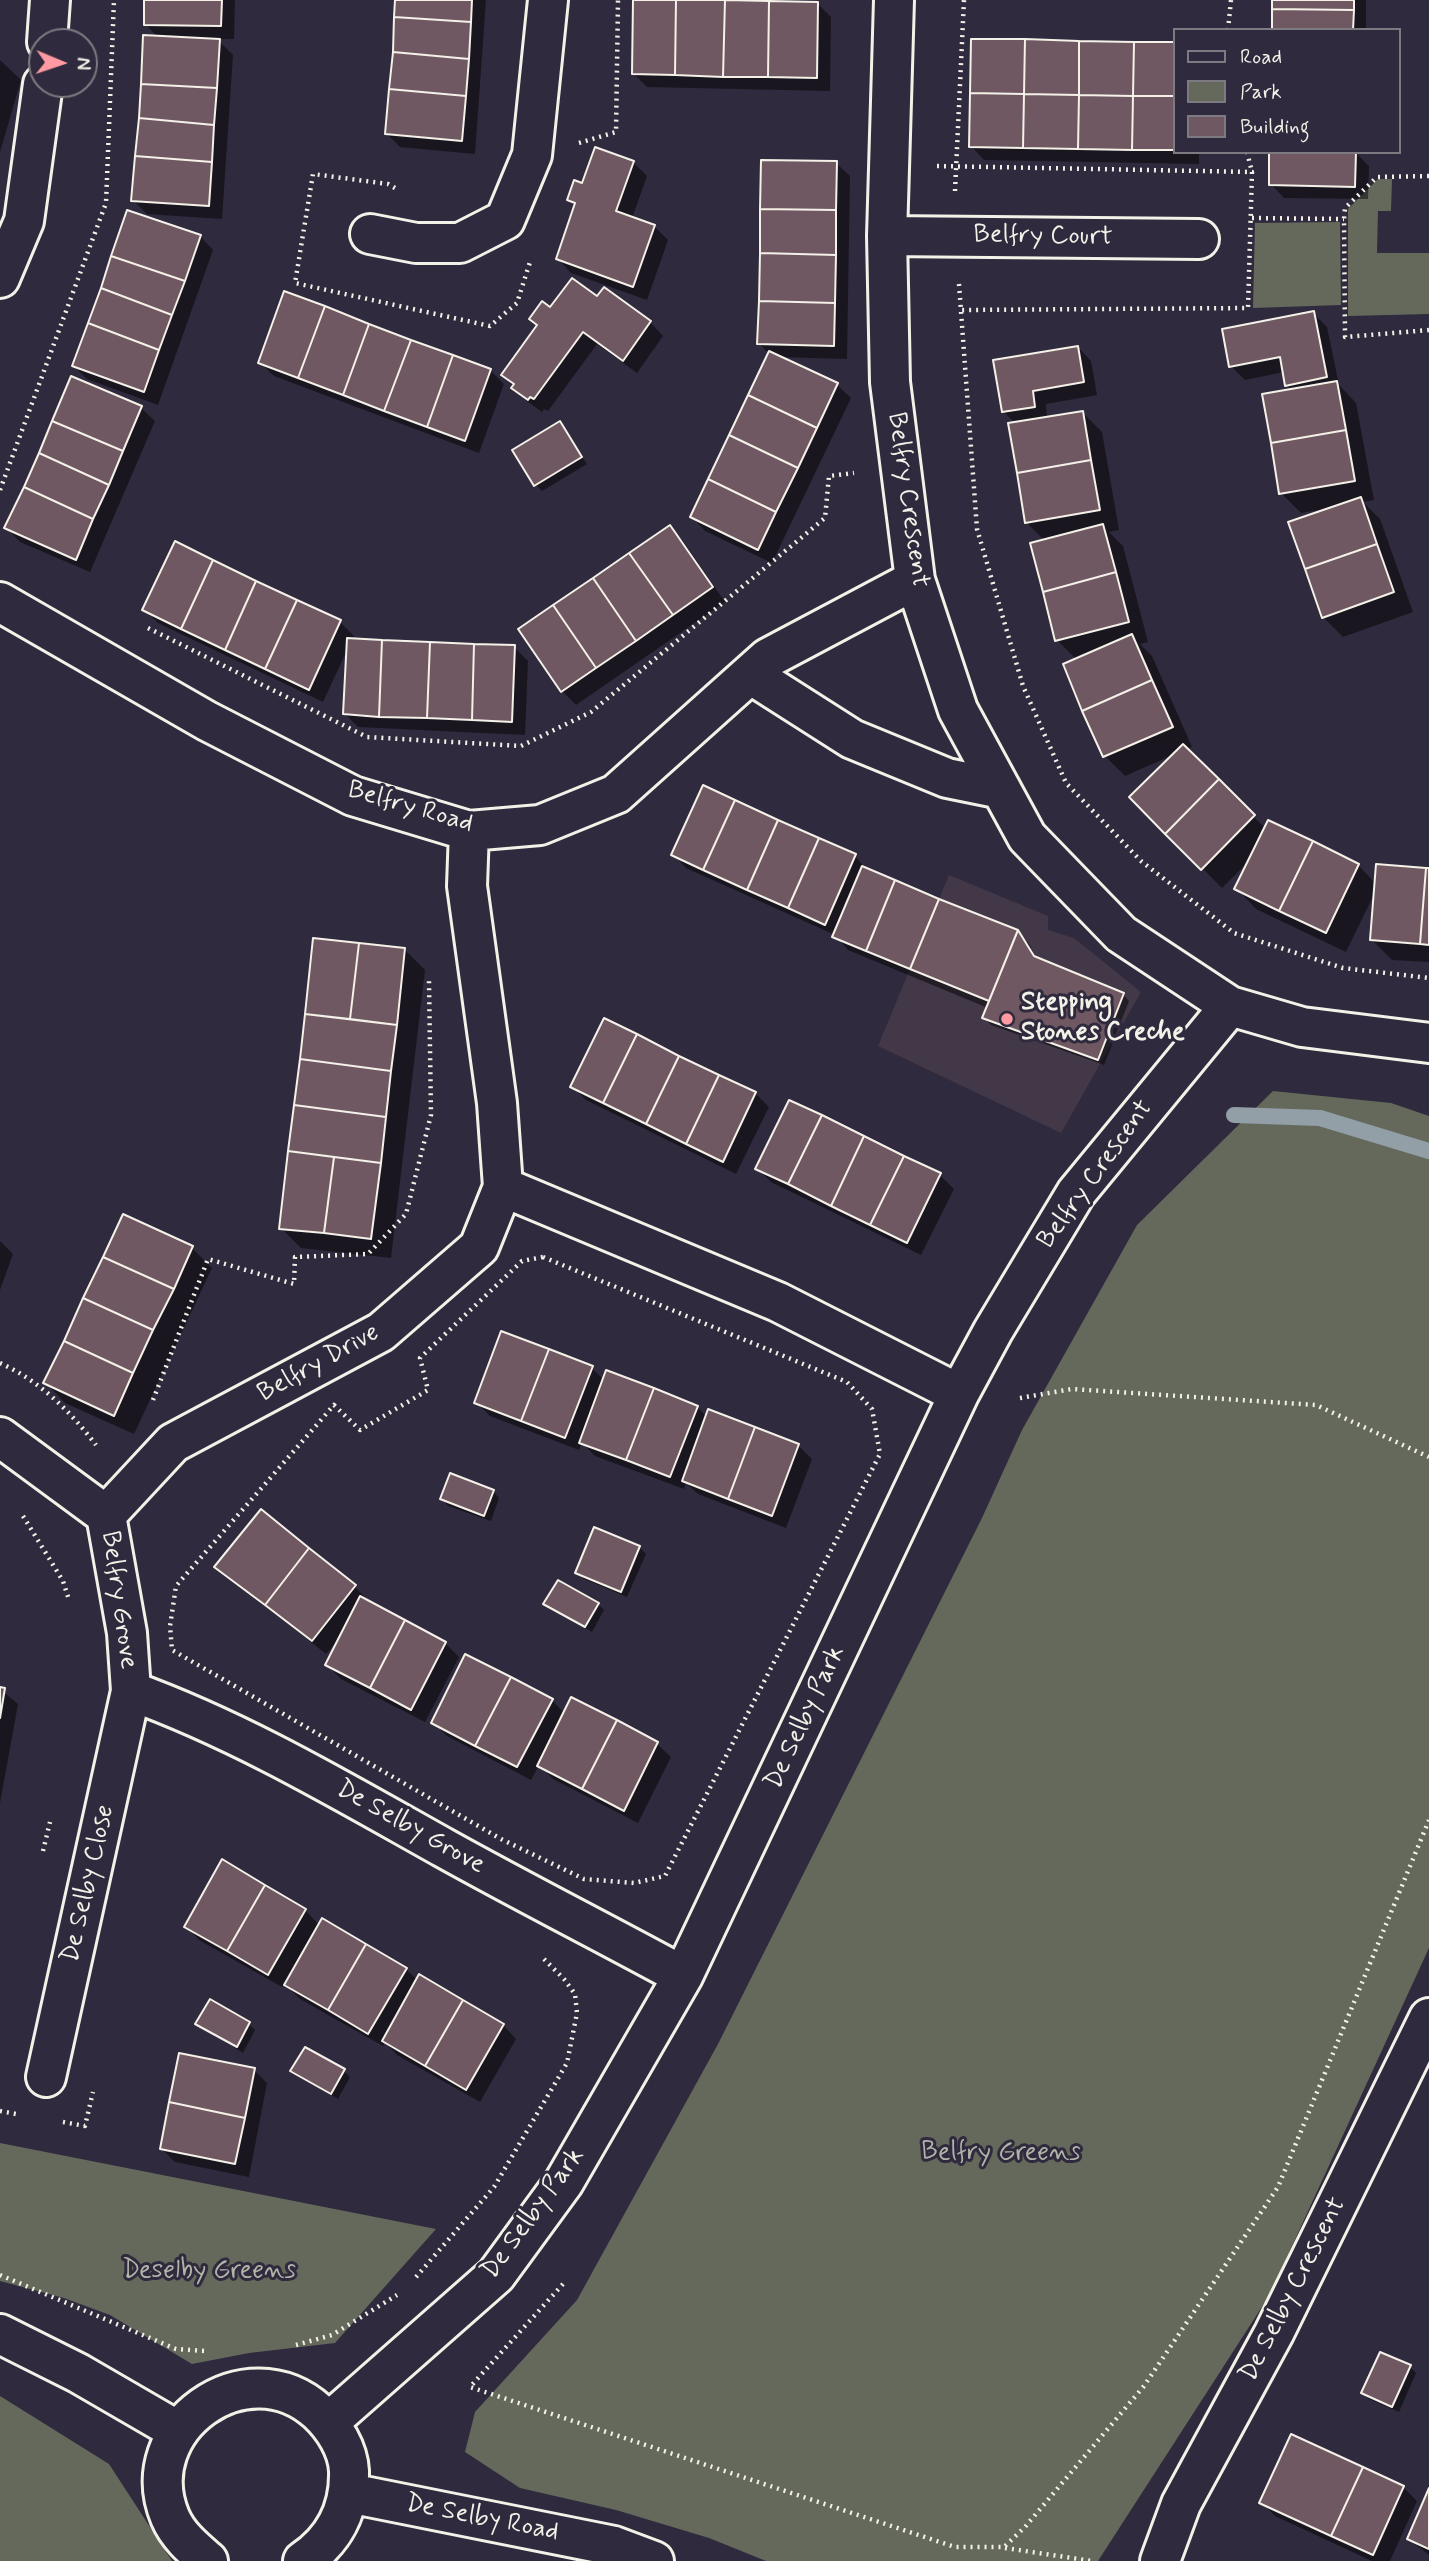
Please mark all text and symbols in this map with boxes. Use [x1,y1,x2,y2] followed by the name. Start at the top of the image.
[28,28,98,98] north arrow
[1174,28,1401,154] legend
[1240,43,1282,71] text: Road
[70,57,95,70] text: N
[1240,78,1282,106] text: Park
[1240,113,1310,141] text: Building
[973,220,1113,254] street label: Belfry Court
[879,410,935,590] street label: Belfry Crescent
[344,775,476,841] street label: Belfry Road
[1021,988,1185,1050] place label: Stepping Stones Creche
[999,1011,1015,1027] marker: Stepping Stones Creche
[1032,1094,1160,1256] street label: Belfry Crescent
[253,1318,385,1410] street label: Belfry Drive
[93,1529,143,1671] street label: Belfry Grove
[759,1641,853,1795] street label: De Selby Park
[330,1774,490,1882] street label: De Selby Grove
[56,1802,122,1966] street label: De Selby Close
[921,2138,1081,2170] park label: Belfry Greens
[476,2142,592,2286] street label: De Selby Park
[1234,2193,1354,2387] street label: De Selby Crescent
[122,2256,296,2288] park label: Deselby Greens
[403,2489,561,2549] street label: De Selby Road

